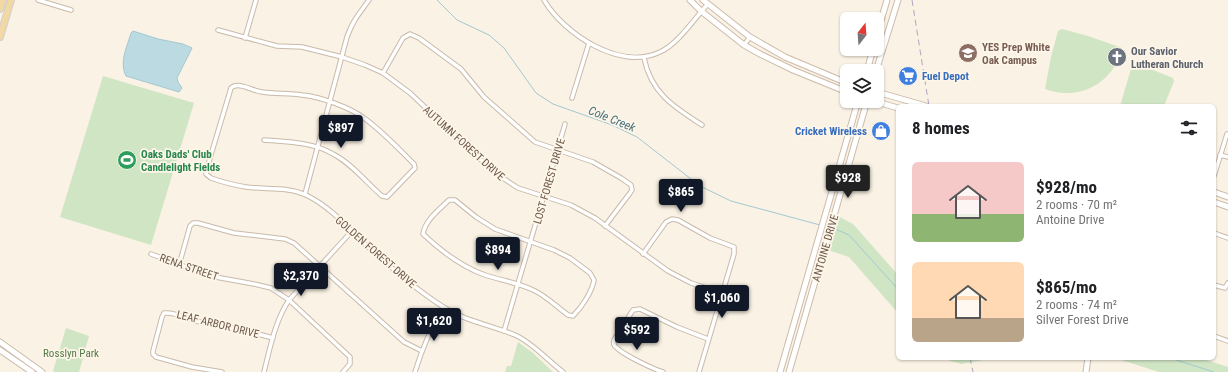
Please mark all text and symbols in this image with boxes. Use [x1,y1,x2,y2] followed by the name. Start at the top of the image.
[840,12,884,56] north arrow
[840,12,884,108] map controls
[982,41,1050,67] place label: YES Prep White Oak Campus
[957,42,979,64] school or university icon: YES Prep White Oak Campus
[1131,45,1203,71] place label: Our Savior Lutheran Church
[1106,46,1128,68] church icon: Our Savior Lutheran Church
[840,64,884,108] button: layers
[897,65,919,87] supermarket icon: Fuel Depot
[922,70,969,83] place label: Fuel Depot
[420,103,508,184] street label: AUTUMN FOREST DRIVE
[586,103,638,135] water label: Cole Creek
[317,115,365,149] pin: $897
[1178,117,1200,139] icon: filters
[912,118,970,138] text: 8 homes
[328,120,354,135] text: $897
[870,120,892,142] shop icon: Cricket Wireless
[795,125,867,138] place label: Cricket Wireless
[531,136,568,226] street label: LOST FOREST DRIVE
[141,148,220,174] place label: Oaks Dads' Club Candlelight Fields
[116,149,138,171] sports icon: Oaks Dads' Club Candlelight Fields
[824,165,872,199] pin: $928
[835,170,861,185] text: $928
[1036,177,1097,197] text: $928/mo
[944,178,992,226] icon: home
[657,179,705,213] pin: $865
[668,184,694,199] text: $865
[1036,197,1117,212] text: 2 rooms · 70 m²
[1036,212,1104,227] text: Antoine Drive
[810,213,841,283] street label: ANTOINE DRIVE
[333,214,419,291] street label: GOLDEN FOREST DRIVE
[474,237,522,271] pin: $894
[485,242,511,257] text: $894
[158,251,220,284] street label: RENA STREET
[268,263,334,297] pin: $2,370
[283,268,319,283] text: $2,370
[1036,277,1097,297] text: $865/mo
[944,278,992,326] icon: home
[689,285,755,319] pin: $1,060
[704,290,740,305] text: $1,060
[1036,297,1117,312] text: 2 rooms · 74 m²
[175,308,261,341] street label: LEAF ARBOR DRIVE
[401,308,467,342] pin: $1,620
[1036,312,1129,327] text: Silver Forest Drive
[416,313,452,328] text: $1,620
[613,317,661,351] pin: $592
[624,322,650,337] text: $592
[43,347,99,360] park label: Rosslyn Park

